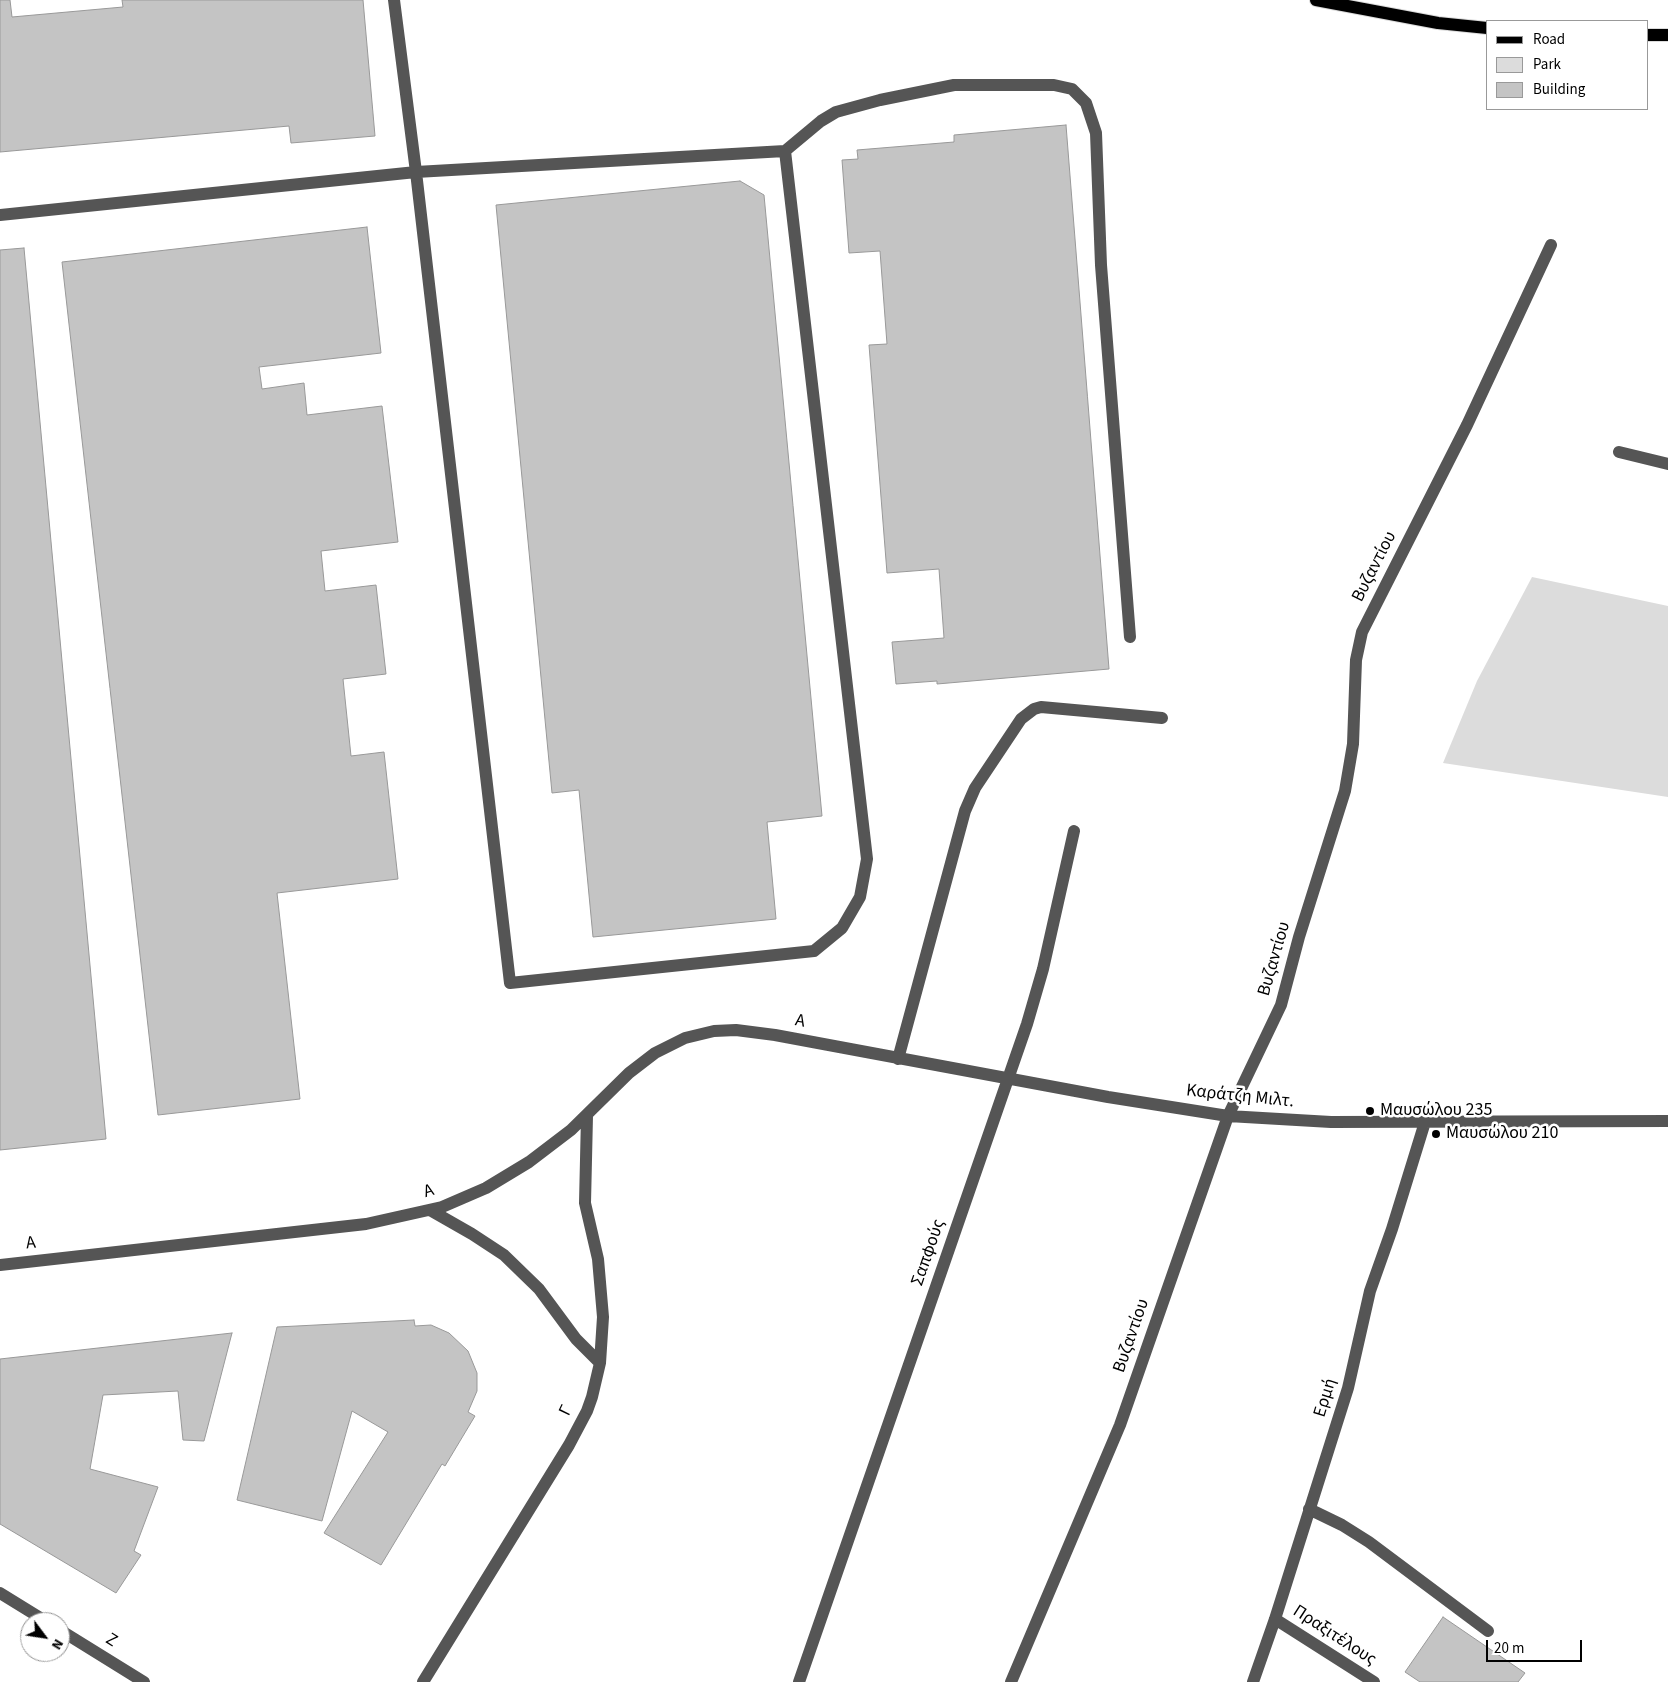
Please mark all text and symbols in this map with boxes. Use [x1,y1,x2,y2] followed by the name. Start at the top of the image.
[1486,20,1648,110] legend
[1533,29,1565,50] text: Road
[1533,54,1561,75] text: Park
[1533,79,1585,100] text: Building
[1348,528,1402,606] street label: Βυζαντίου
[1254,919,1296,999] street label: Βυζαντίου
[793,1011,807,1033] street label: Α
[1185,1081,1295,1113] street label: Καράτζη Μιλτ.
[1380,1100,1492,1122] place label: Μαυσώλου 235
[1364,1105,1376,1117] marker: Μαυσώλου 235
[1446,1123,1558,1145] place label: Μαυσώλου 210
[1430,1128,1442,1140] marker: Μαυσώλου 210
[421,1180,437,1204] street label: Α
[908,1217,950,1289] street label: Σαπφούς
[25,1233,37,1255] street label: Α
[1109,1296,1155,1376] street label: Βυζαντίου
[1310,1376,1342,1420] street label: Ερμή
[555,1402,579,1420] street label: Γ
[1288,1601,1380,1671] street label: Πραξιτέλους
[20,1612,70,1662] north arrow
[101,1629,121,1653] street label: Ζ
[1488,1630,1584,1662] scale bar
[46,1635,68,1653] text: N
[1494,1638,1524,1659] text: 20 m

